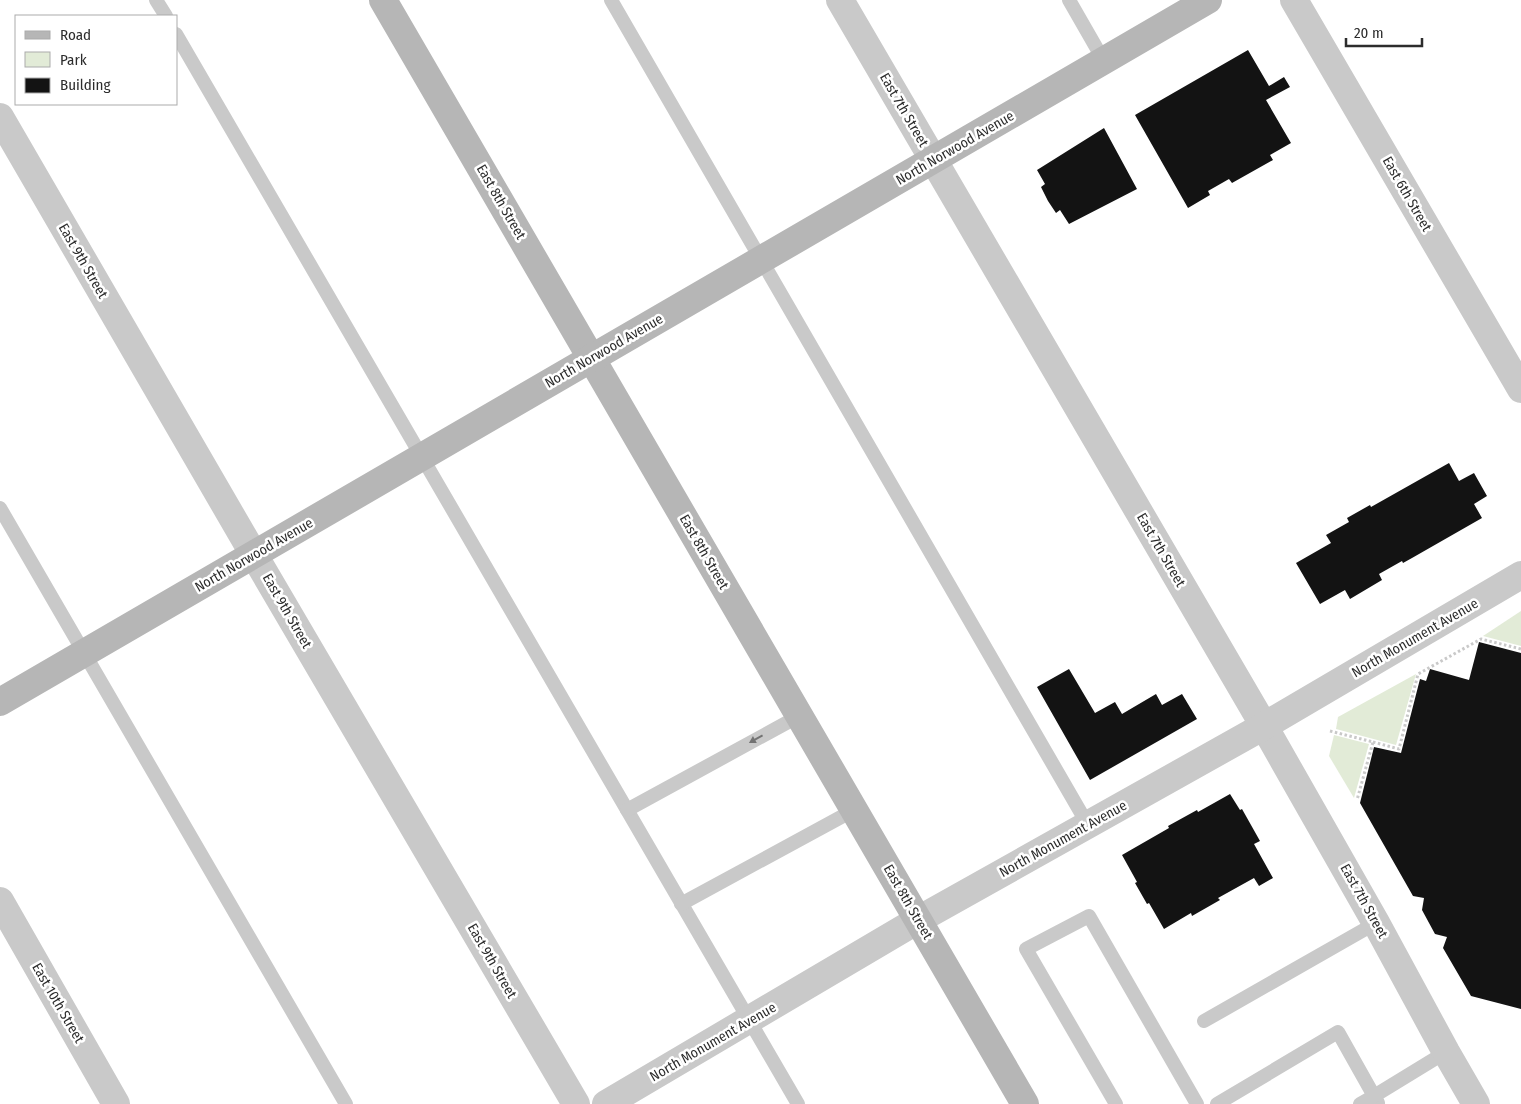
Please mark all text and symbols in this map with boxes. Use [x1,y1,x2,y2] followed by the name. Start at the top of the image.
[15,15,178,105] legend
[1346,15,1422,47] scale bar
[1354,24,1384,42] text: 20 m
[60,26,91,44] text: Road
[60,51,87,69] text: Park
[876,70,932,150] street label: East 7th Street
[60,76,111,94] text: Building
[893,107,1017,189] street label: North Norwood Avenue
[1379,154,1435,235] street label: East 6th Street
[473,162,529,243] street label: East 8th Street
[55,221,111,302] street label: East 9th Street
[542,310,666,392] street label: North Norwood Avenue
[1133,510,1189,590] street label: East 7th Street
[676,512,732,593] street label: East 8th Street
[192,514,316,596] street label: North Norwood Avenue
[259,571,315,652] street label: East 9th Street
[1349,595,1481,681] street label: North Monument Avenue
[749,735,763,743] one-way arrow
[996,797,1130,881] street label: North Monument Avenue
[1337,861,1392,941] street label: East 7th Street
[880,862,936,943] street label: East 8th Street
[464,921,520,1002] street label: East 9th Street
[28,960,88,1046] street label: East 10th Street
[647,999,779,1085] street label: North Monument Avenue

